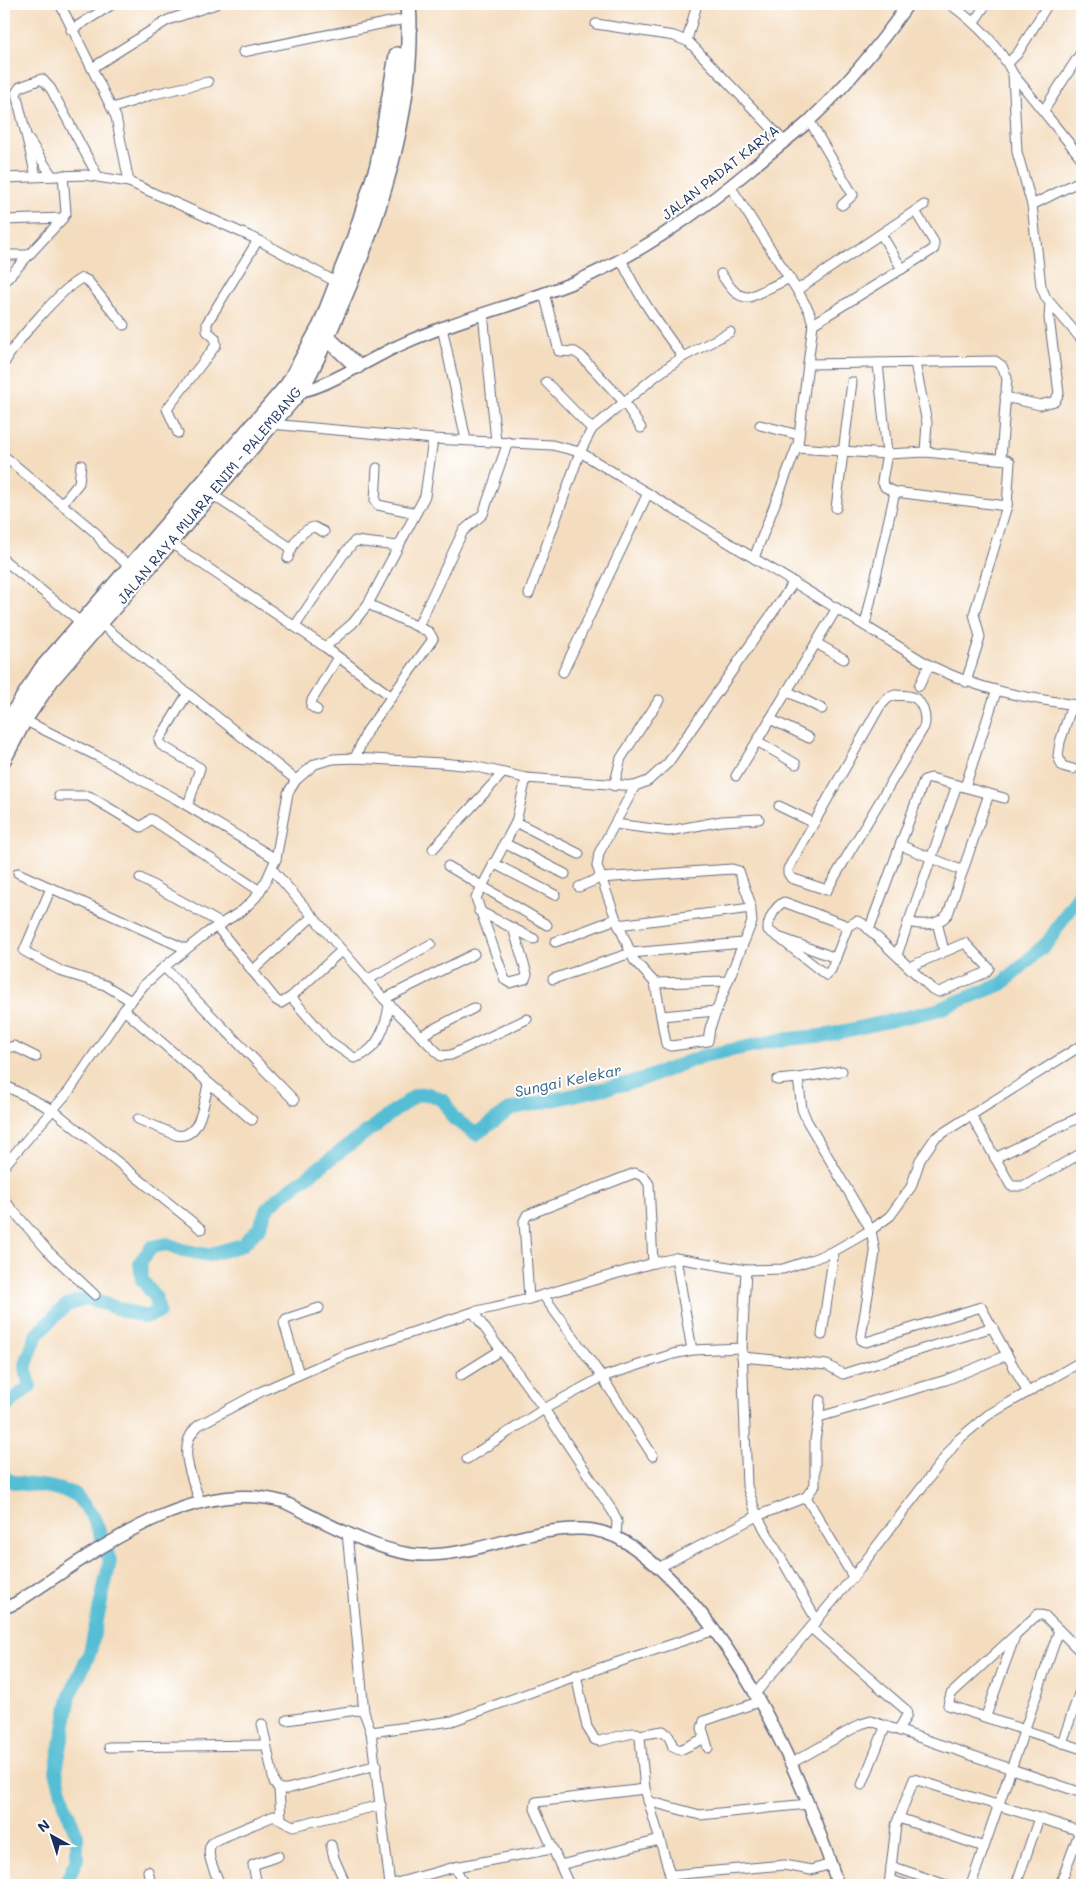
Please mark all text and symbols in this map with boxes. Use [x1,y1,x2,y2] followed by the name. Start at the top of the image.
[657,120,783,224] street label: JALAN PADAT KARYA
[112,382,306,608] street label: JALAN RAYA MUARA ENIM - PALEMBANG
[513,1059,624,1101] water label: Sungai Kelekar
[28,1812,78,1862] north arrow
[33,1815,54,1836] text: N

